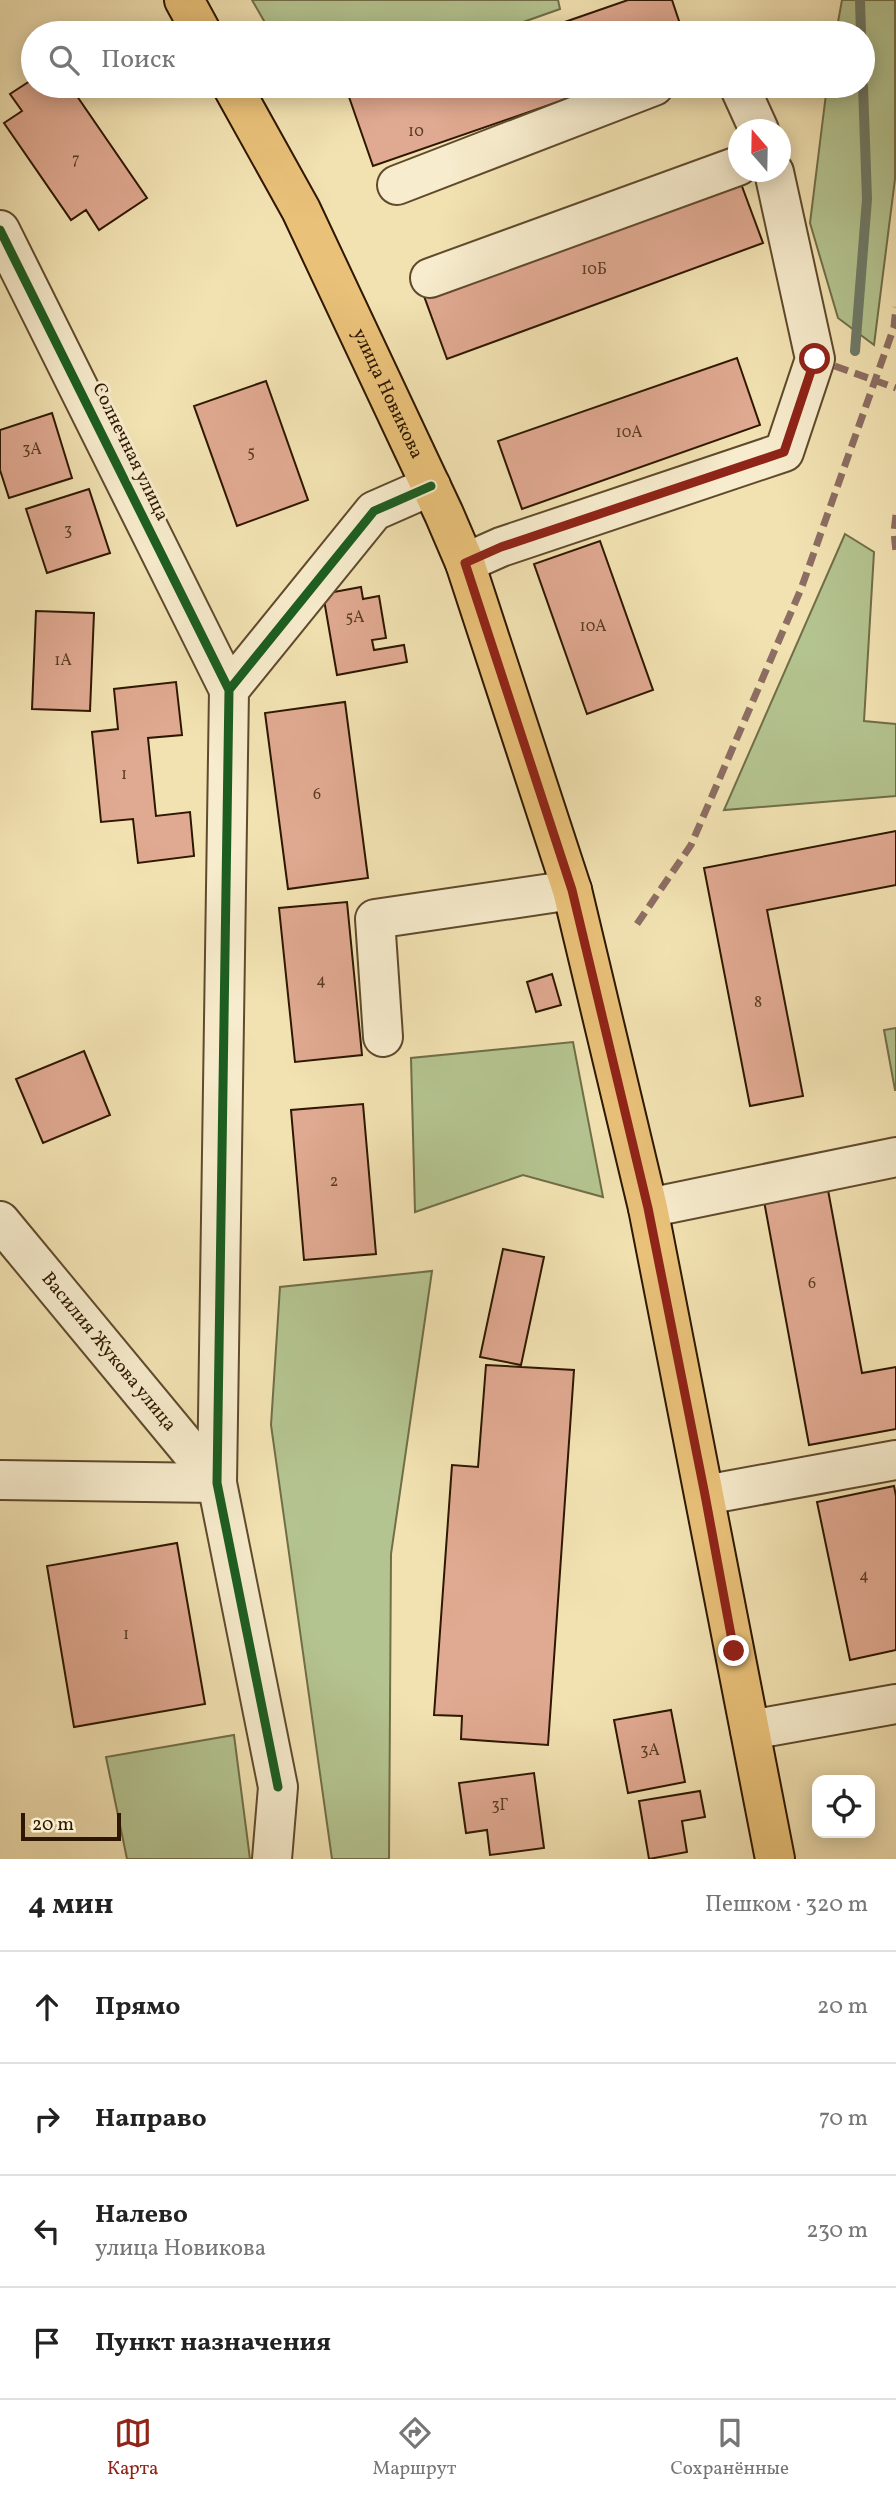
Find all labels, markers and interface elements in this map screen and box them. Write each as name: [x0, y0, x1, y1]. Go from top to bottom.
search box: [21, 21, 875, 98]
icon: search: [45, 41, 83, 79]
text: Поиск: [101, 42, 175, 78]
north arrow: [728, 119, 791, 182]
house number: 10: [408, 121, 424, 143]
house number: 7: [72, 149, 80, 171]
house number: 10Б: [581, 259, 607, 281]
street label: улица Новикова: [346, 324, 429, 463]
route start: [799, 343, 830, 374]
street label: Солнечная улица: [85, 379, 175, 525]
house number: 10А: [615, 422, 643, 444]
house number: 3А: [22, 439, 42, 461]
house number: 5: [247, 442, 255, 464]
house number: 3: [64, 520, 72, 542]
house number: 5А: [346, 607, 364, 629]
house number: 10А: [579, 616, 607, 638]
house number: 1А: [54, 650, 72, 672]
house number: 1: [121, 764, 127, 786]
house number: 6: [313, 784, 321, 806]
house number: 4: [316, 970, 326, 992]
house number: 8: [754, 992, 762, 1014]
house number: 2: [330, 1171, 338, 1193]
street label: Василия Жукова улица: [35, 1267, 182, 1437]
house number: 6: [808, 1273, 816, 1295]
house number: 4: [859, 1565, 869, 1587]
house number: 1: [123, 1624, 129, 1646]
route end: [718, 1635, 749, 1666]
house number: 3А: [640, 1740, 660, 1762]
map controls: [812, 1775, 875, 1838]
button: locate: [812, 1775, 875, 1838]
house number: 3Г: [491, 1795, 509, 1817]
scale bar: [21, 1810, 121, 1842]
text: 20 m: [32, 1812, 74, 1838]
text: 4 мин: [28, 1884, 113, 1926]
text: Пешком · 320 m: [705, 1889, 868, 1921]
icon: ahead: [28, 1988, 66, 2026]
text: Прямо: [95, 1989, 180, 2025]
text: 20 m: [817, 1991, 868, 2023]
icon: right: [28, 2100, 66, 2138]
text: Направо: [95, 2101, 207, 2137]
text: 70 m: [819, 2103, 868, 2135]
text: Налево: [95, 2197, 188, 2233]
icon: left: [28, 2212, 66, 2250]
text: 230 m: [806, 2215, 868, 2247]
text: улица Новикова: [95, 2233, 266, 2265]
icon: arrive: [28, 2324, 66, 2362]
text: Пункт назначения: [95, 2325, 331, 2361]
tab: Карта: [107, 2414, 159, 2482]
tab: Маршрут: [373, 2414, 456, 2482]
tab: Сохранённые: [670, 2414, 789, 2482]

